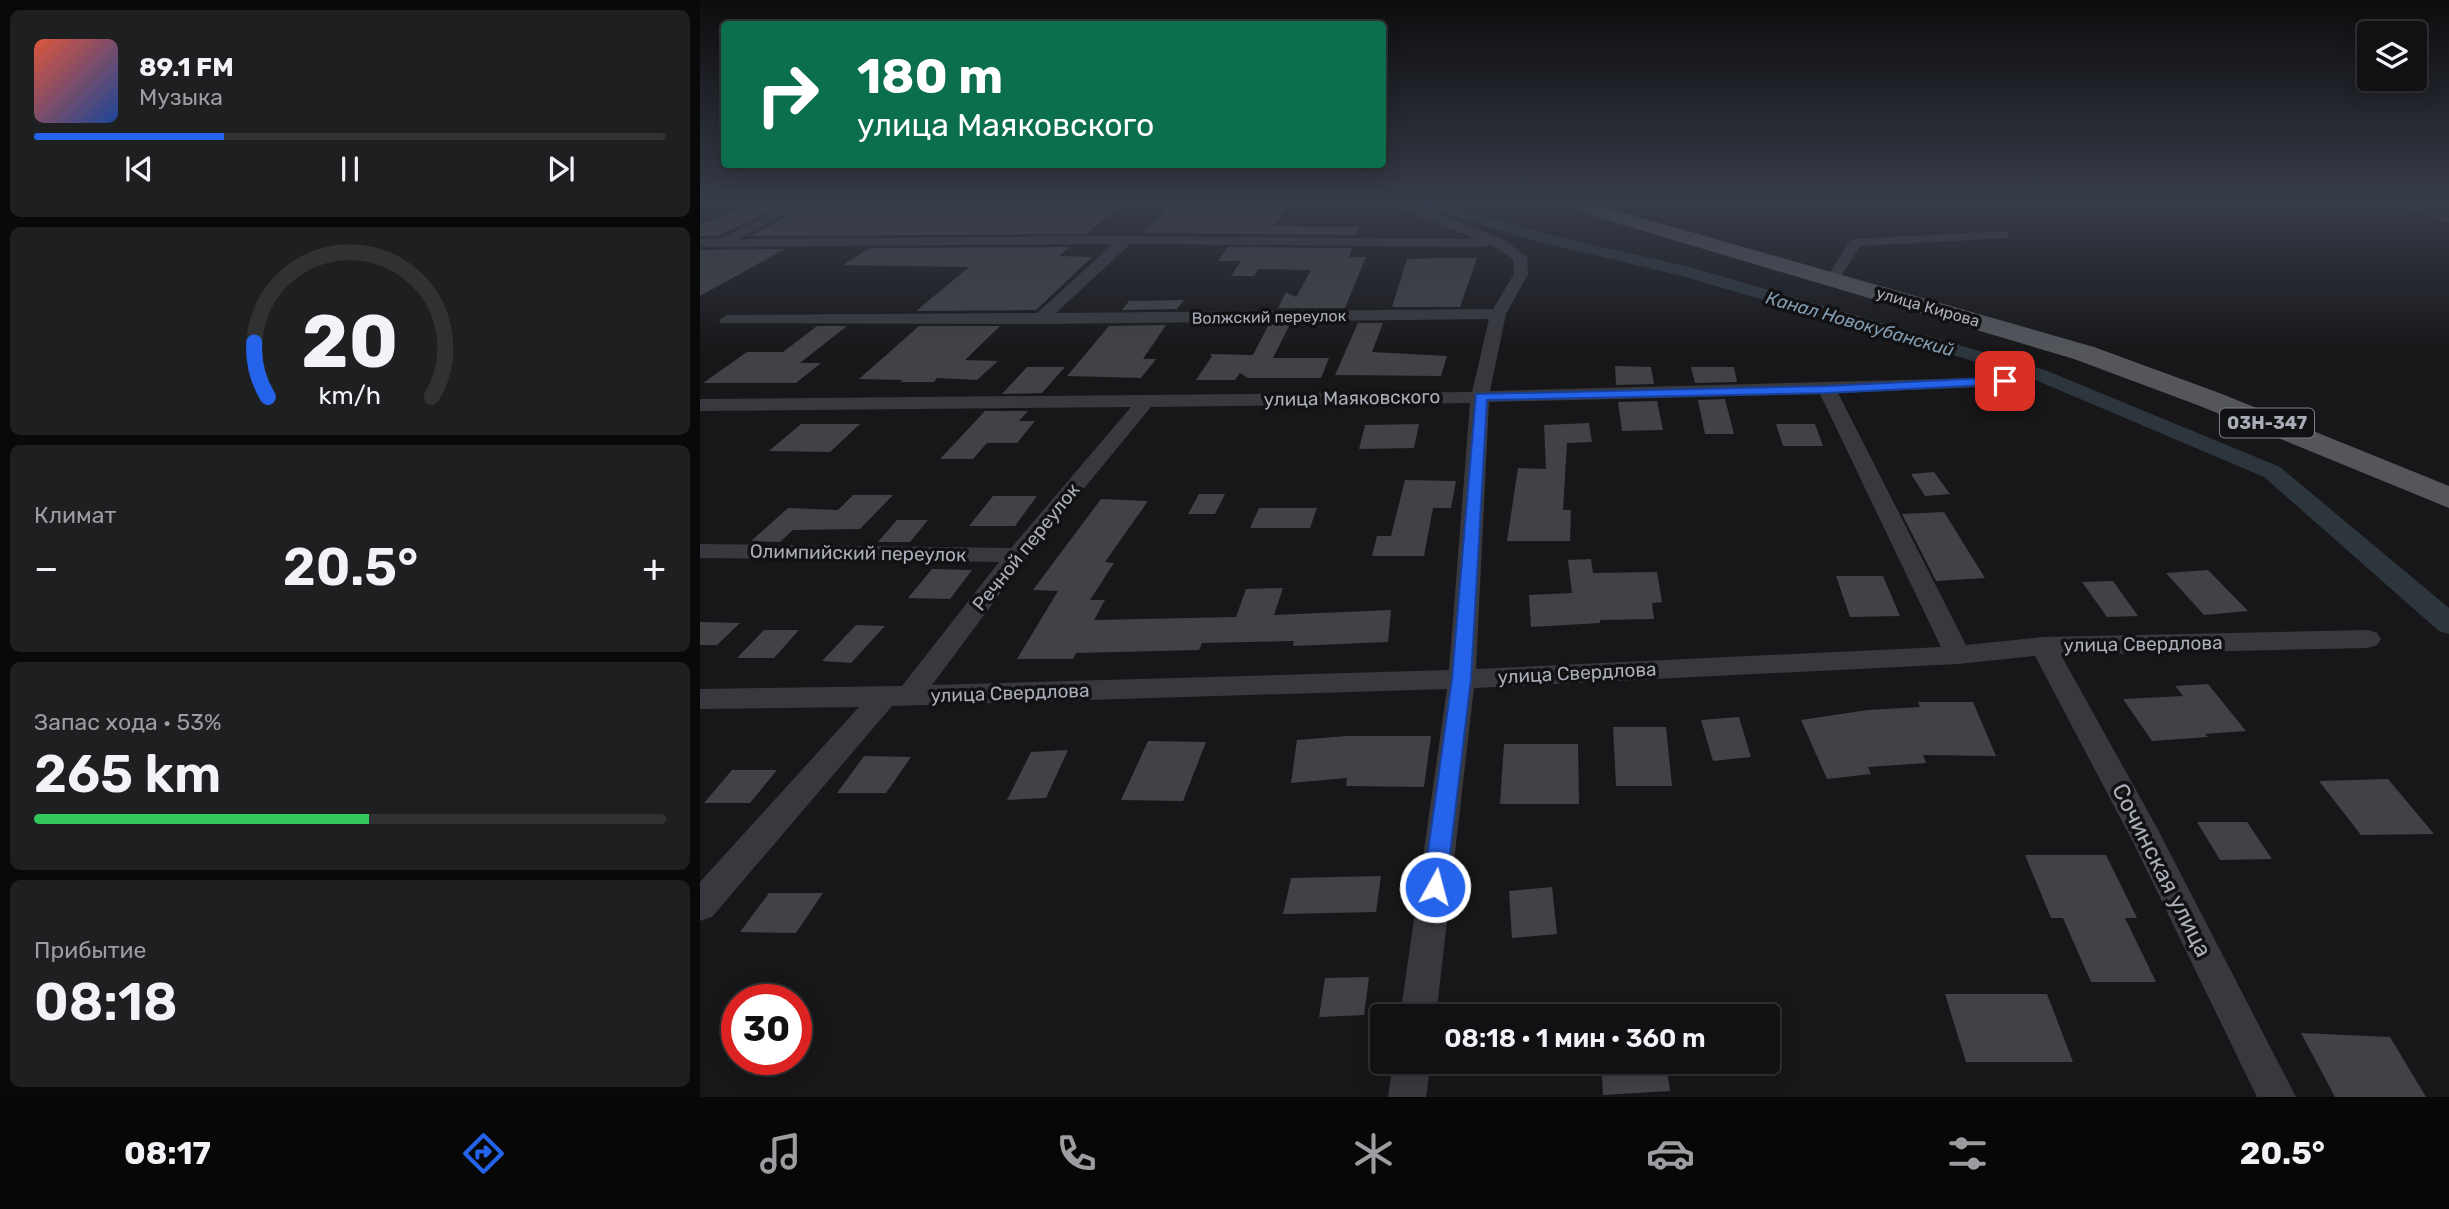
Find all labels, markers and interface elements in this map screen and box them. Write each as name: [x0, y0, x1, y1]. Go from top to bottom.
map controls: [2357, 21, 2427, 91]
button: layers: [2357, 21, 2427, 91]
text: 180 m: [857, 47, 1003, 105]
icon: right: [742, 49, 833, 140]
text: 89.1 FM: [139, 52, 234, 83]
text: Музыка: [139, 83, 223, 111]
text: улица Маяковского: [857, 106, 1154, 144]
icon: previous: [120, 150, 158, 188]
icon: pause: [331, 150, 369, 188]
icon: next: [542, 150, 580, 188]
street label: улица Кирова: [1874, 283, 1982, 331]
water label: Канал Новокубанский: [1763, 287, 1957, 361]
text: 20: [302, 300, 398, 386]
street label: Волжский переулок: [1192, 306, 1347, 328]
pin: [1975, 351, 2035, 411]
icon: arrive: [1986, 362, 2024, 400]
text: km/h: [319, 381, 381, 410]
street label: улица Маяковского: [1264, 385, 1440, 411]
road number: 03Н-347: [2220, 408, 2314, 438]
street label: Речной переулок: [968, 479, 1084, 615]
text: Климат: [34, 501, 116, 529]
text: 20.5°: [283, 536, 418, 598]
street label: Олимпийский переулок: [750, 540, 966, 566]
text: −: [34, 545, 59, 591]
text: +: [642, 545, 666, 591]
street label: улица Свердлова: [2063, 631, 2223, 657]
street label: улица Свердлова: [1497, 657, 1657, 689]
street label: улица Свердлова: [930, 679, 1090, 707]
text: Запас хода · 53%: [34, 708, 222, 736]
text: 265 km: [34, 743, 221, 805]
street label: Сочинская улица: [2106, 778, 2218, 962]
position arrow: [1398, 850, 1472, 924]
text: Прибытие: [34, 936, 146, 964]
text: 08:18: [34, 971, 178, 1033]
speed limit sign: 30: [721, 984, 812, 1075]
text: 08:18 · 1 мин · 360 m: [1444, 1023, 1706, 1054]
icon: directions: [459, 1129, 508, 1178]
icon: music: [756, 1129, 805, 1178]
icon: phone: [1052, 1129, 1101, 1178]
icon: climate: [1349, 1129, 1398, 1178]
icon: car: [1646, 1129, 1695, 1178]
icon: filters: [1943, 1129, 1992, 1178]
text: 08:17: [124, 1134, 211, 1172]
text: 20.5°: [2240, 1134, 2325, 1172]

